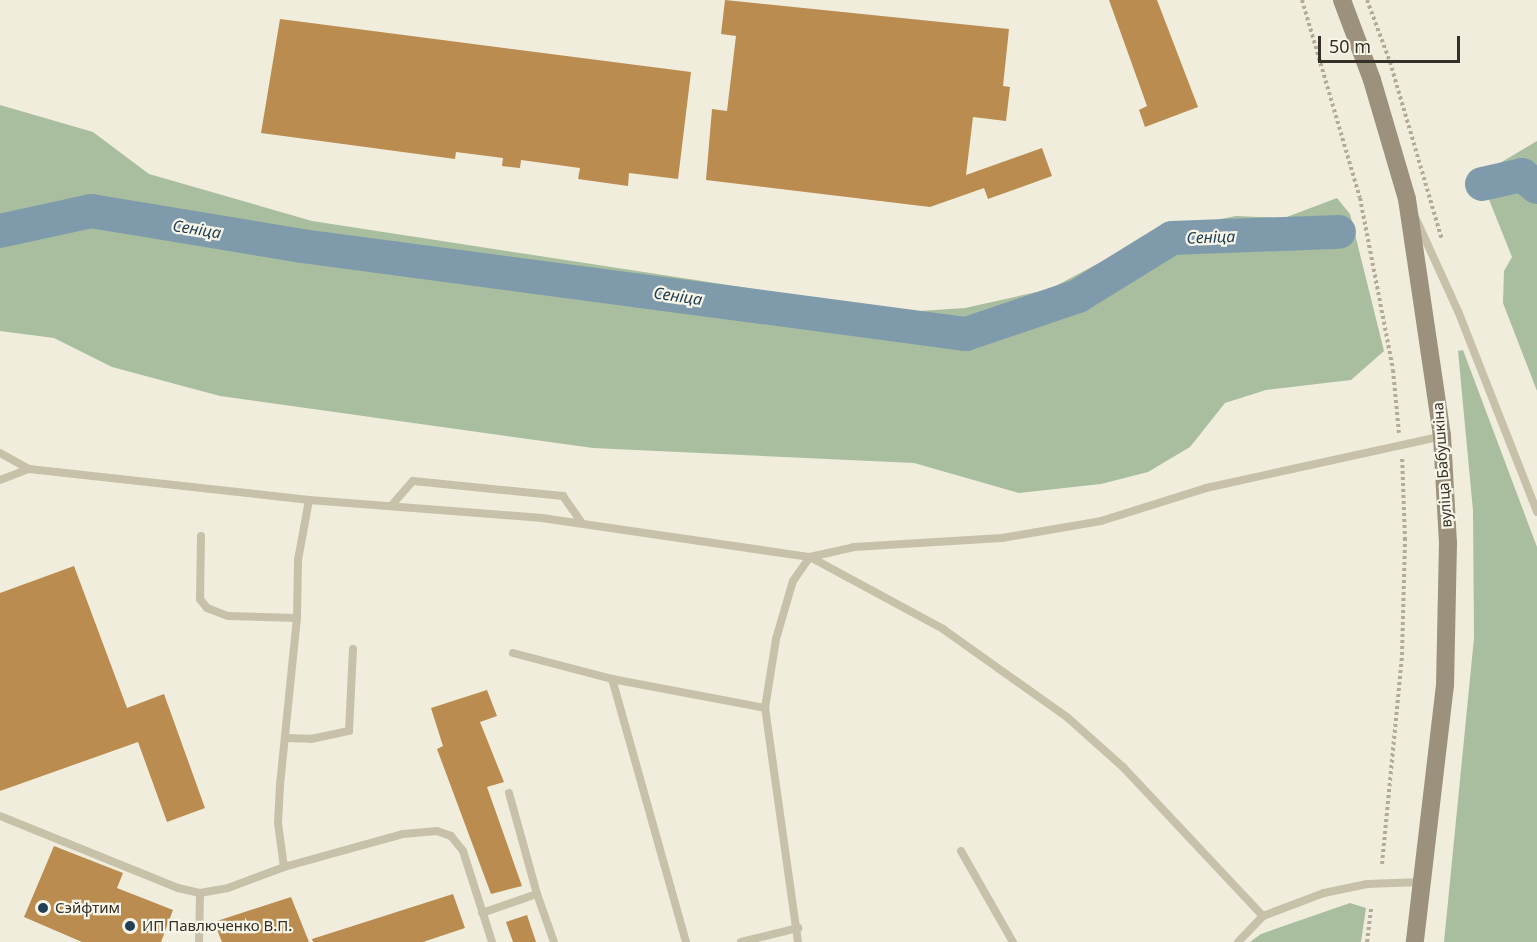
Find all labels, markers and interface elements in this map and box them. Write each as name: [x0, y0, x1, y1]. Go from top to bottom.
scale bar: [1321, 24, 1464, 62]
text: 50 m: [1329, 34, 1371, 58]
water label: Сеніца: [171, 216, 223, 242]
water label: Сеніца: [1186, 227, 1236, 247]
water label: Сеніца: [652, 283, 704, 309]
street label: вуліца Бабушкіна: [1429, 402, 1455, 528]
place label: Сэйфтим: [55, 899, 120, 917]
marker: Сэйфтим: [36, 901, 50, 915]
place label: ИП Павлюченко В.П.: [142, 917, 292, 935]
marker: ИП Павлюченко В.П.: [123, 919, 137, 933]

